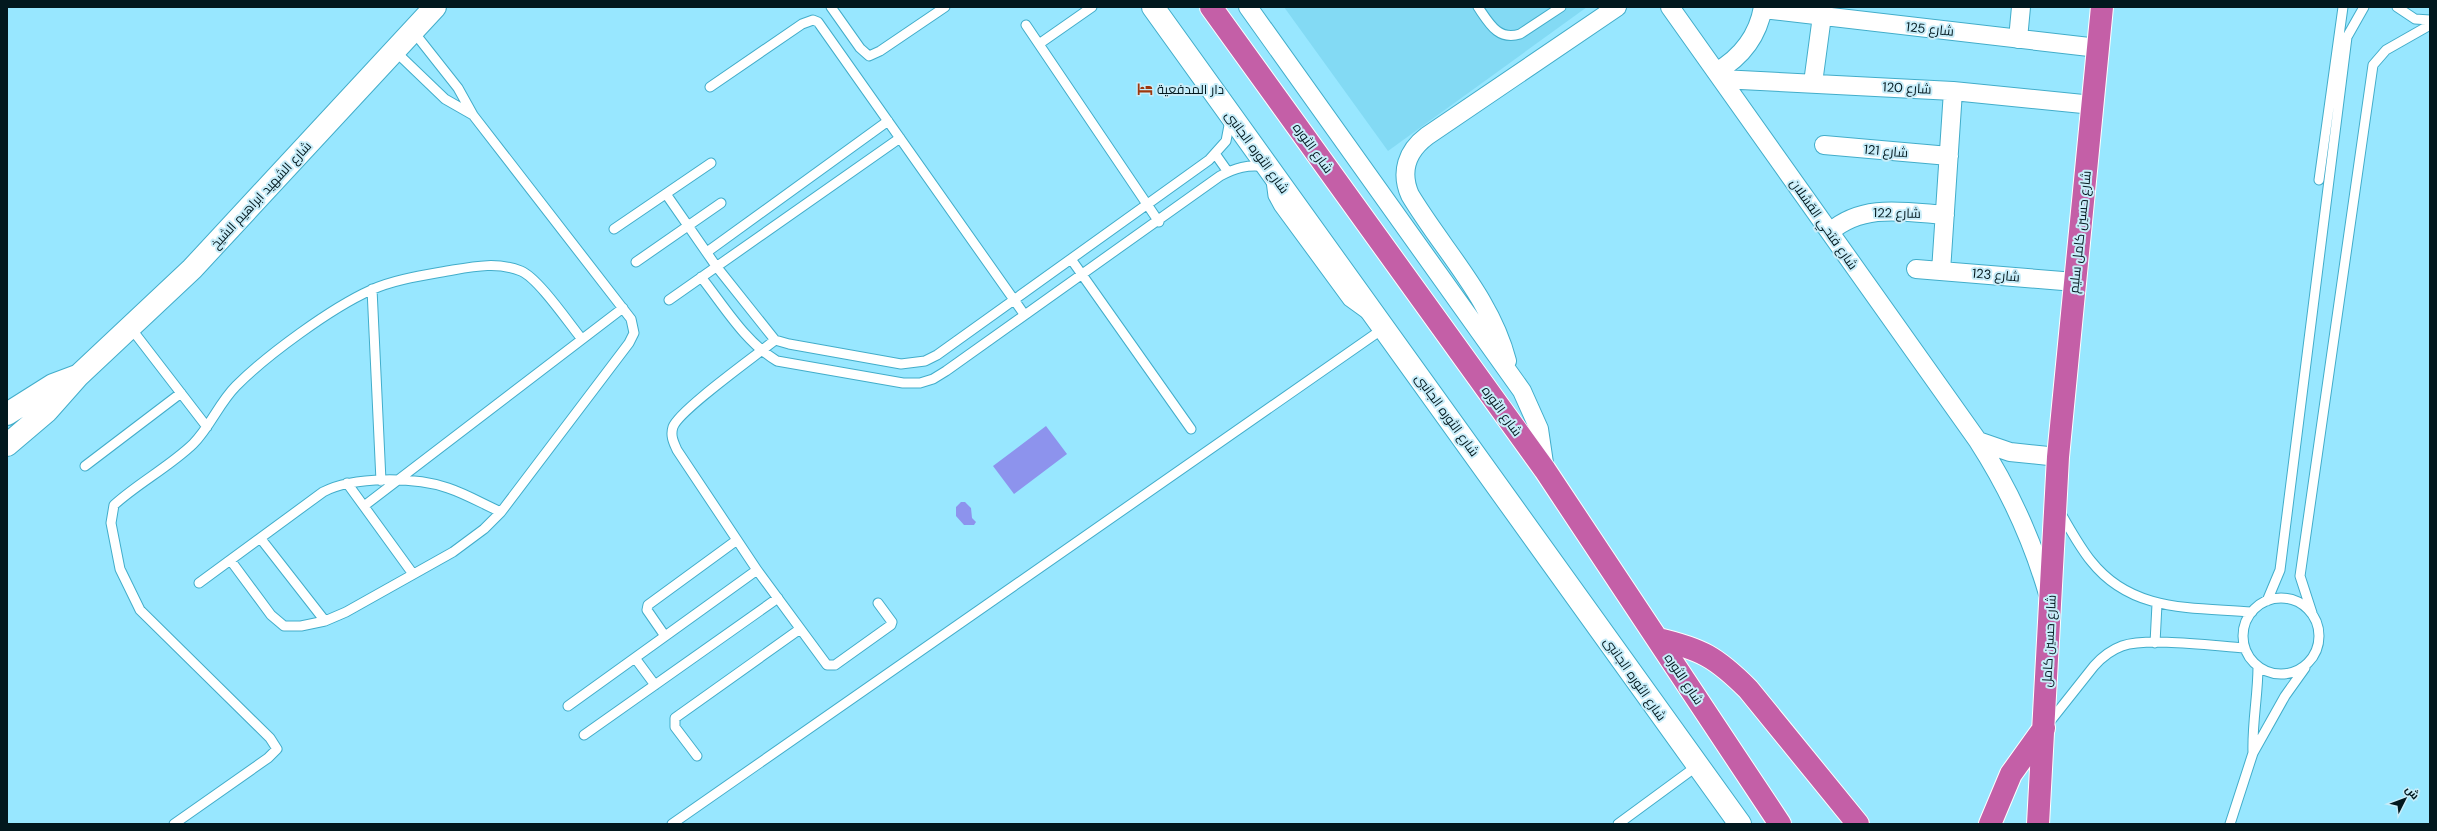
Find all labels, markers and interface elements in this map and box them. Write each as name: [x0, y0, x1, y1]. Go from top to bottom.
street label: شارع 125: [1905, 18, 1955, 40]
street label: شارع 120: [1882, 78, 1932, 98]
hotel icon: دار المدفعية: [1136, 80, 1154, 98]
place label: دار المدفعية: [1157, 81, 1224, 98]
street label: شارع الثوره الجانبى: [1221, 107, 1293, 197]
street label: شارع الثوره: [1289, 120, 1337, 176]
street label: شارع الشهيد ابراهيم الشيخ: [207, 138, 316, 253]
street label: شارع 121: [1863, 141, 1909, 161]
street label: شارع حسين كامل سليم: [2065, 170, 2096, 294]
street label: شارع فتحي القشلان: [1785, 175, 1862, 274]
street label: شارع 122: [1873, 204, 1921, 222]
street label: شارع 123: [1971, 264, 2021, 286]
street label: شارع الثوره الجانبى: [1411, 370, 1483, 460]
street label: شارع الثوره: [1478, 383, 1526, 439]
street label: شارع حسين كامل: [2038, 594, 2060, 688]
street label: شارع الثوره الجانبى: [1600, 634, 1670, 724]
street label: شارع الثوره: [1661, 650, 1707, 708]
north arrow: [2385, 779, 2425, 819]
text: ش: [2403, 782, 2422, 802]

